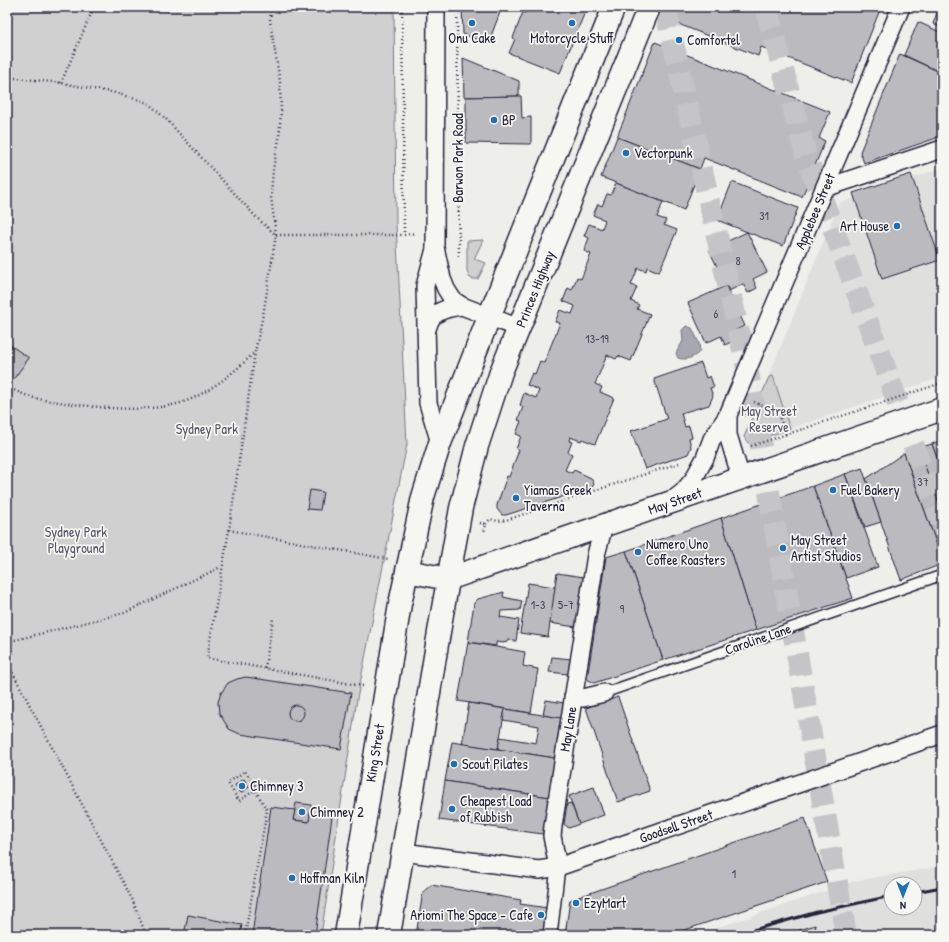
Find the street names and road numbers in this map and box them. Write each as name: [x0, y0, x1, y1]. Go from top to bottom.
street label: Barwon Park Road: [448, 113, 467, 203]
street label: Applebee Street: [790, 170, 840, 252]
street label: Princes Highway: [511, 248, 559, 330]
street label: May Street: [645, 482, 705, 519]
street label: Caroline Lane: [722, 618, 794, 659]
street label: May Lane: [555, 705, 582, 753]
street label: King Street: [361, 722, 390, 784]
street label: Goodsell Street: [637, 804, 715, 847]

